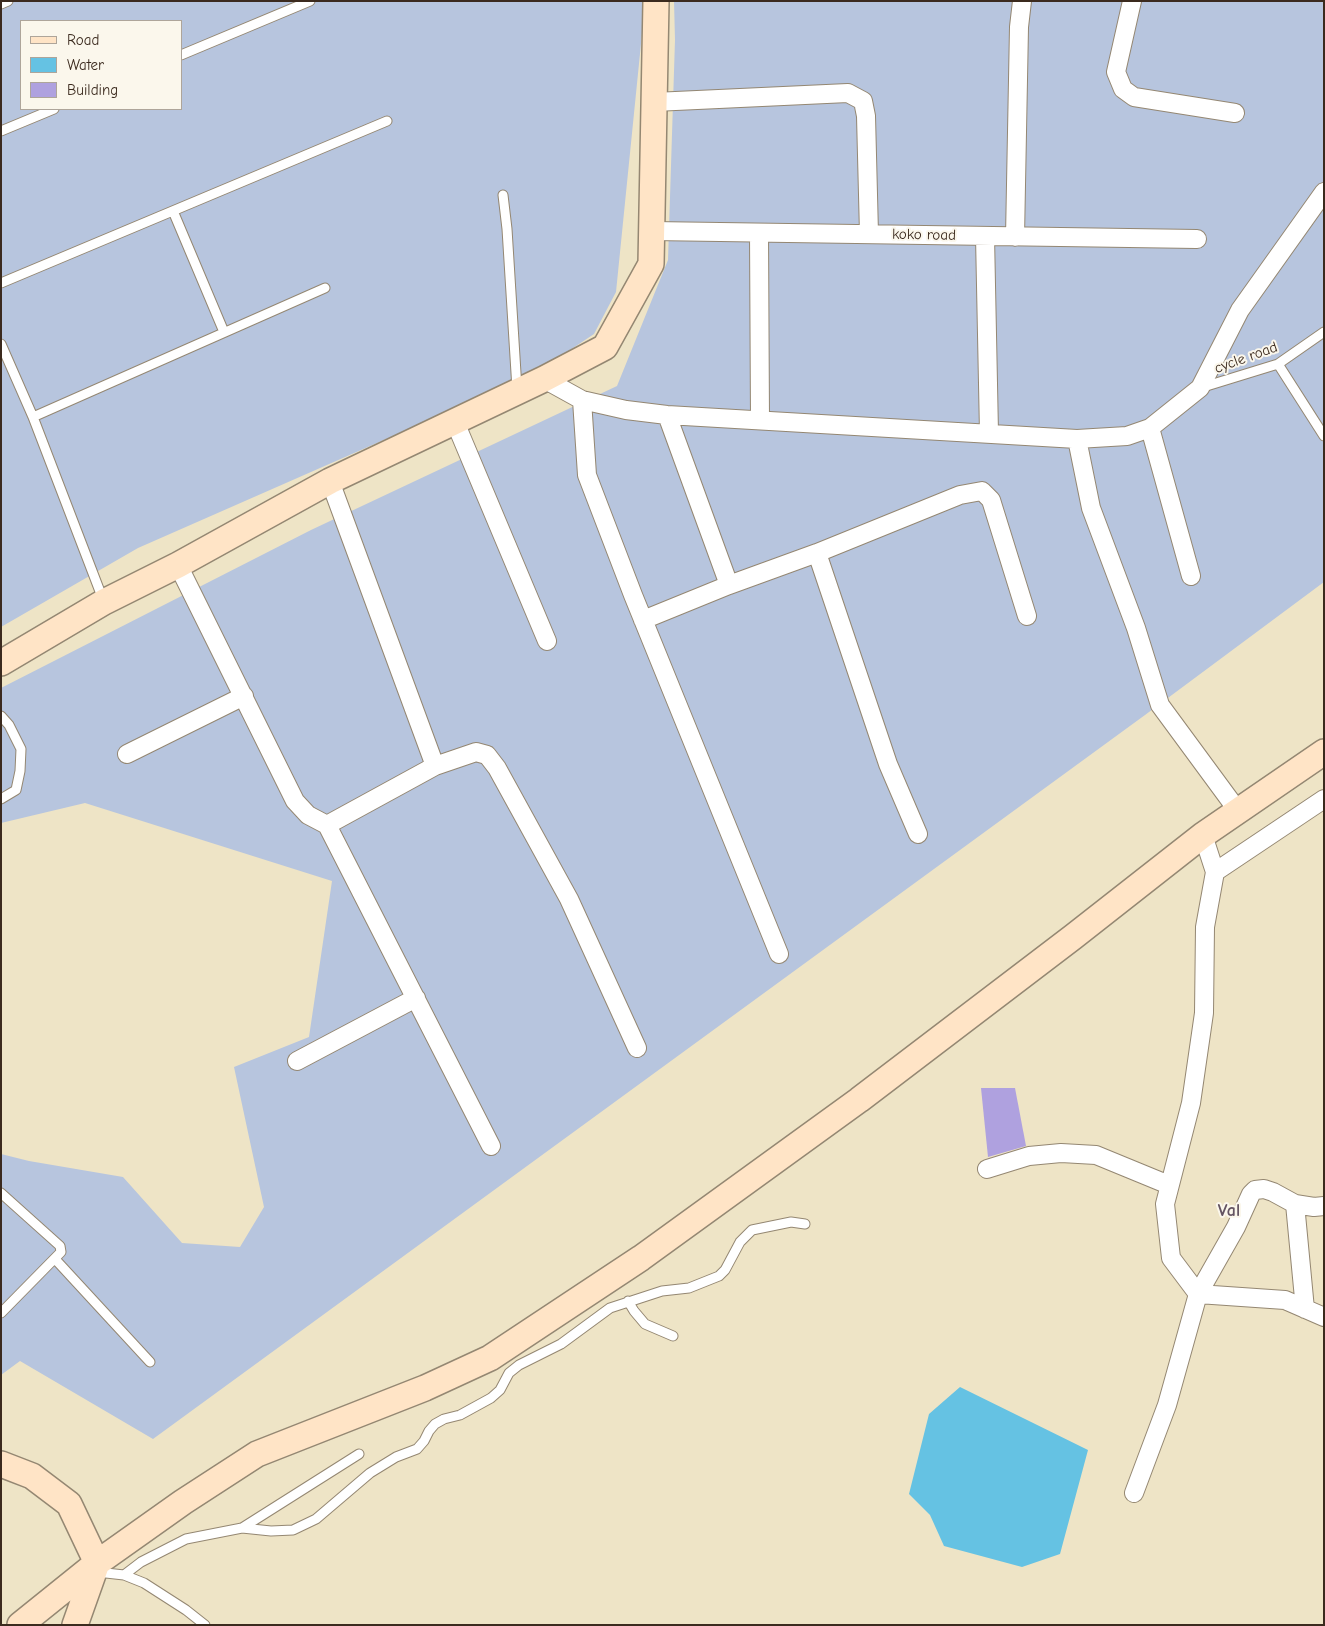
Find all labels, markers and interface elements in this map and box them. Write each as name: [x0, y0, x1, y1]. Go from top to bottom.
legend: [20, 20, 182, 110]
text: Road: [67, 31, 99, 49]
text: Water: [67, 56, 104, 74]
text: Building: [67, 81, 118, 99]
street label: koko road: [892, 225, 956, 245]
street label: cycle road: [1212, 338, 1280, 378]
district label: Val: [1218, 1200, 1240, 1222]

